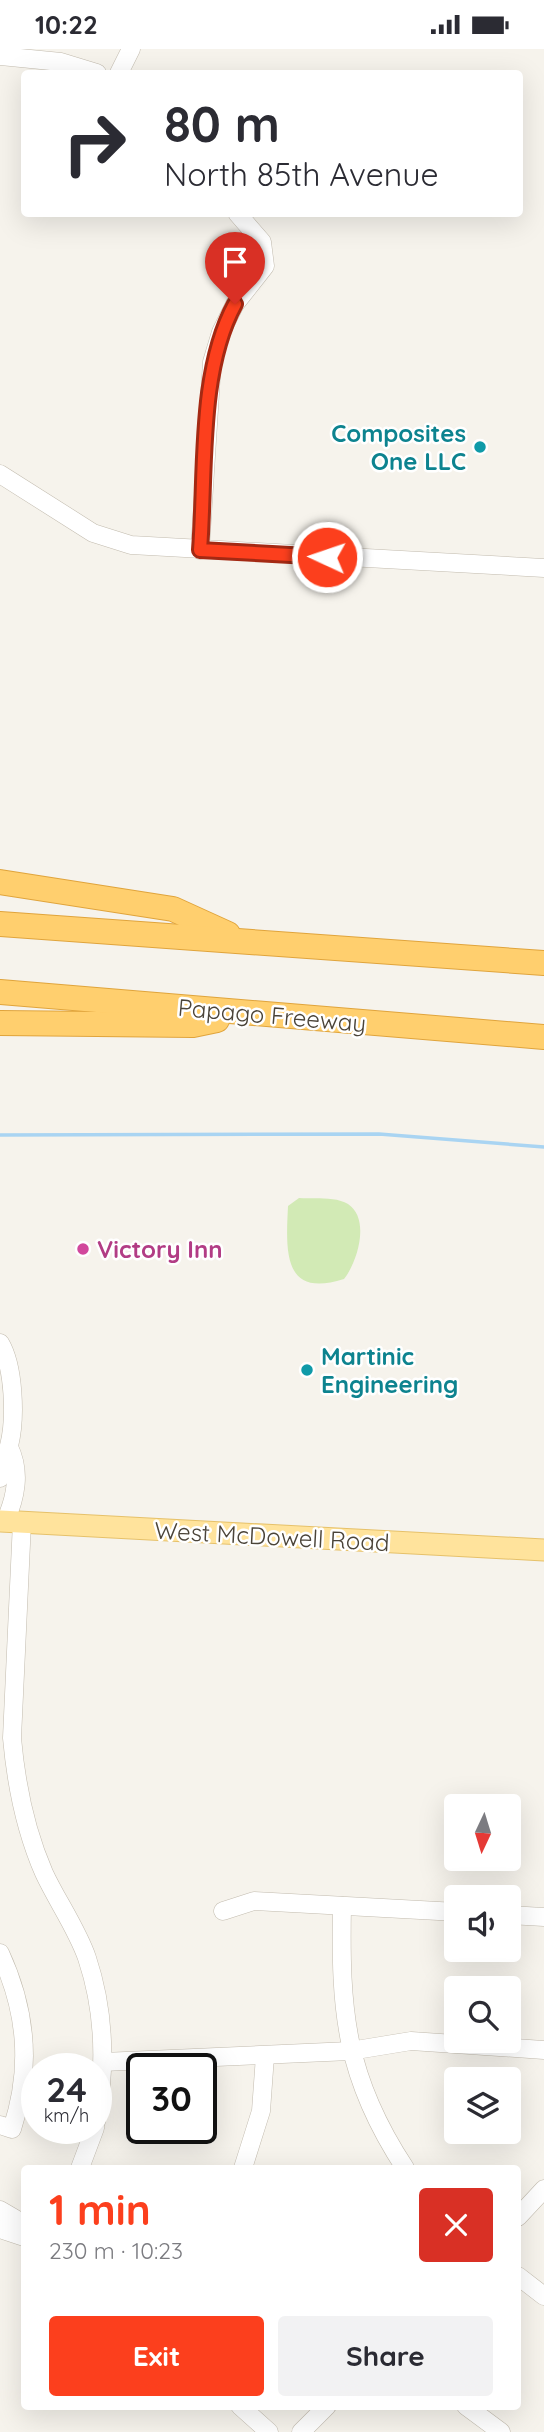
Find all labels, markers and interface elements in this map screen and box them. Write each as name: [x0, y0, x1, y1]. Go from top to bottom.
text: 10:22: [35, 8, 98, 41]
text: 80 m: [164, 93, 280, 154]
icon: right: [49, 98, 140, 189]
text: North 85th Avenue: [164, 154, 439, 194]
pin: [205, 232, 265, 304]
icon: arrive: [216, 243, 254, 281]
place label: Composites One LLC: [331, 418, 466, 476]
marker: Composites One LLC: [472, 439, 488, 455]
position arrow: [290, 520, 364, 594]
street label: Papago Freeway: [177, 992, 367, 1038]
place label: Victory Inn: [97, 1234, 223, 1264]
marker: Victory Inn: [75, 1241, 91, 1257]
place label: Martinic Engineering: [321, 1341, 458, 1399]
marker: Martinic Engineering: [299, 1362, 315, 1378]
street label: West McDowell Road: [154, 1515, 390, 1557]
north arrow: [444, 1794, 522, 1871]
map controls: [444, 1794, 521, 2144]
button: sound: [444, 1885, 521, 1962]
button: search: [444, 1976, 521, 2053]
speed limit sign: 30: [126, 2053, 217, 2144]
text: 24: [46, 2067, 87, 2111]
button: layers: [444, 2067, 521, 2144]
text: km/h: [44, 2104, 89, 2127]
text: 1 min: [49, 2183, 151, 2236]
button: close: [419, 2188, 493, 2262]
text: 230 m · 10:23: [49, 2236, 183, 2265]
button: Exit: [49, 2316, 264, 2396]
button: Share: [278, 2316, 493, 2396]

